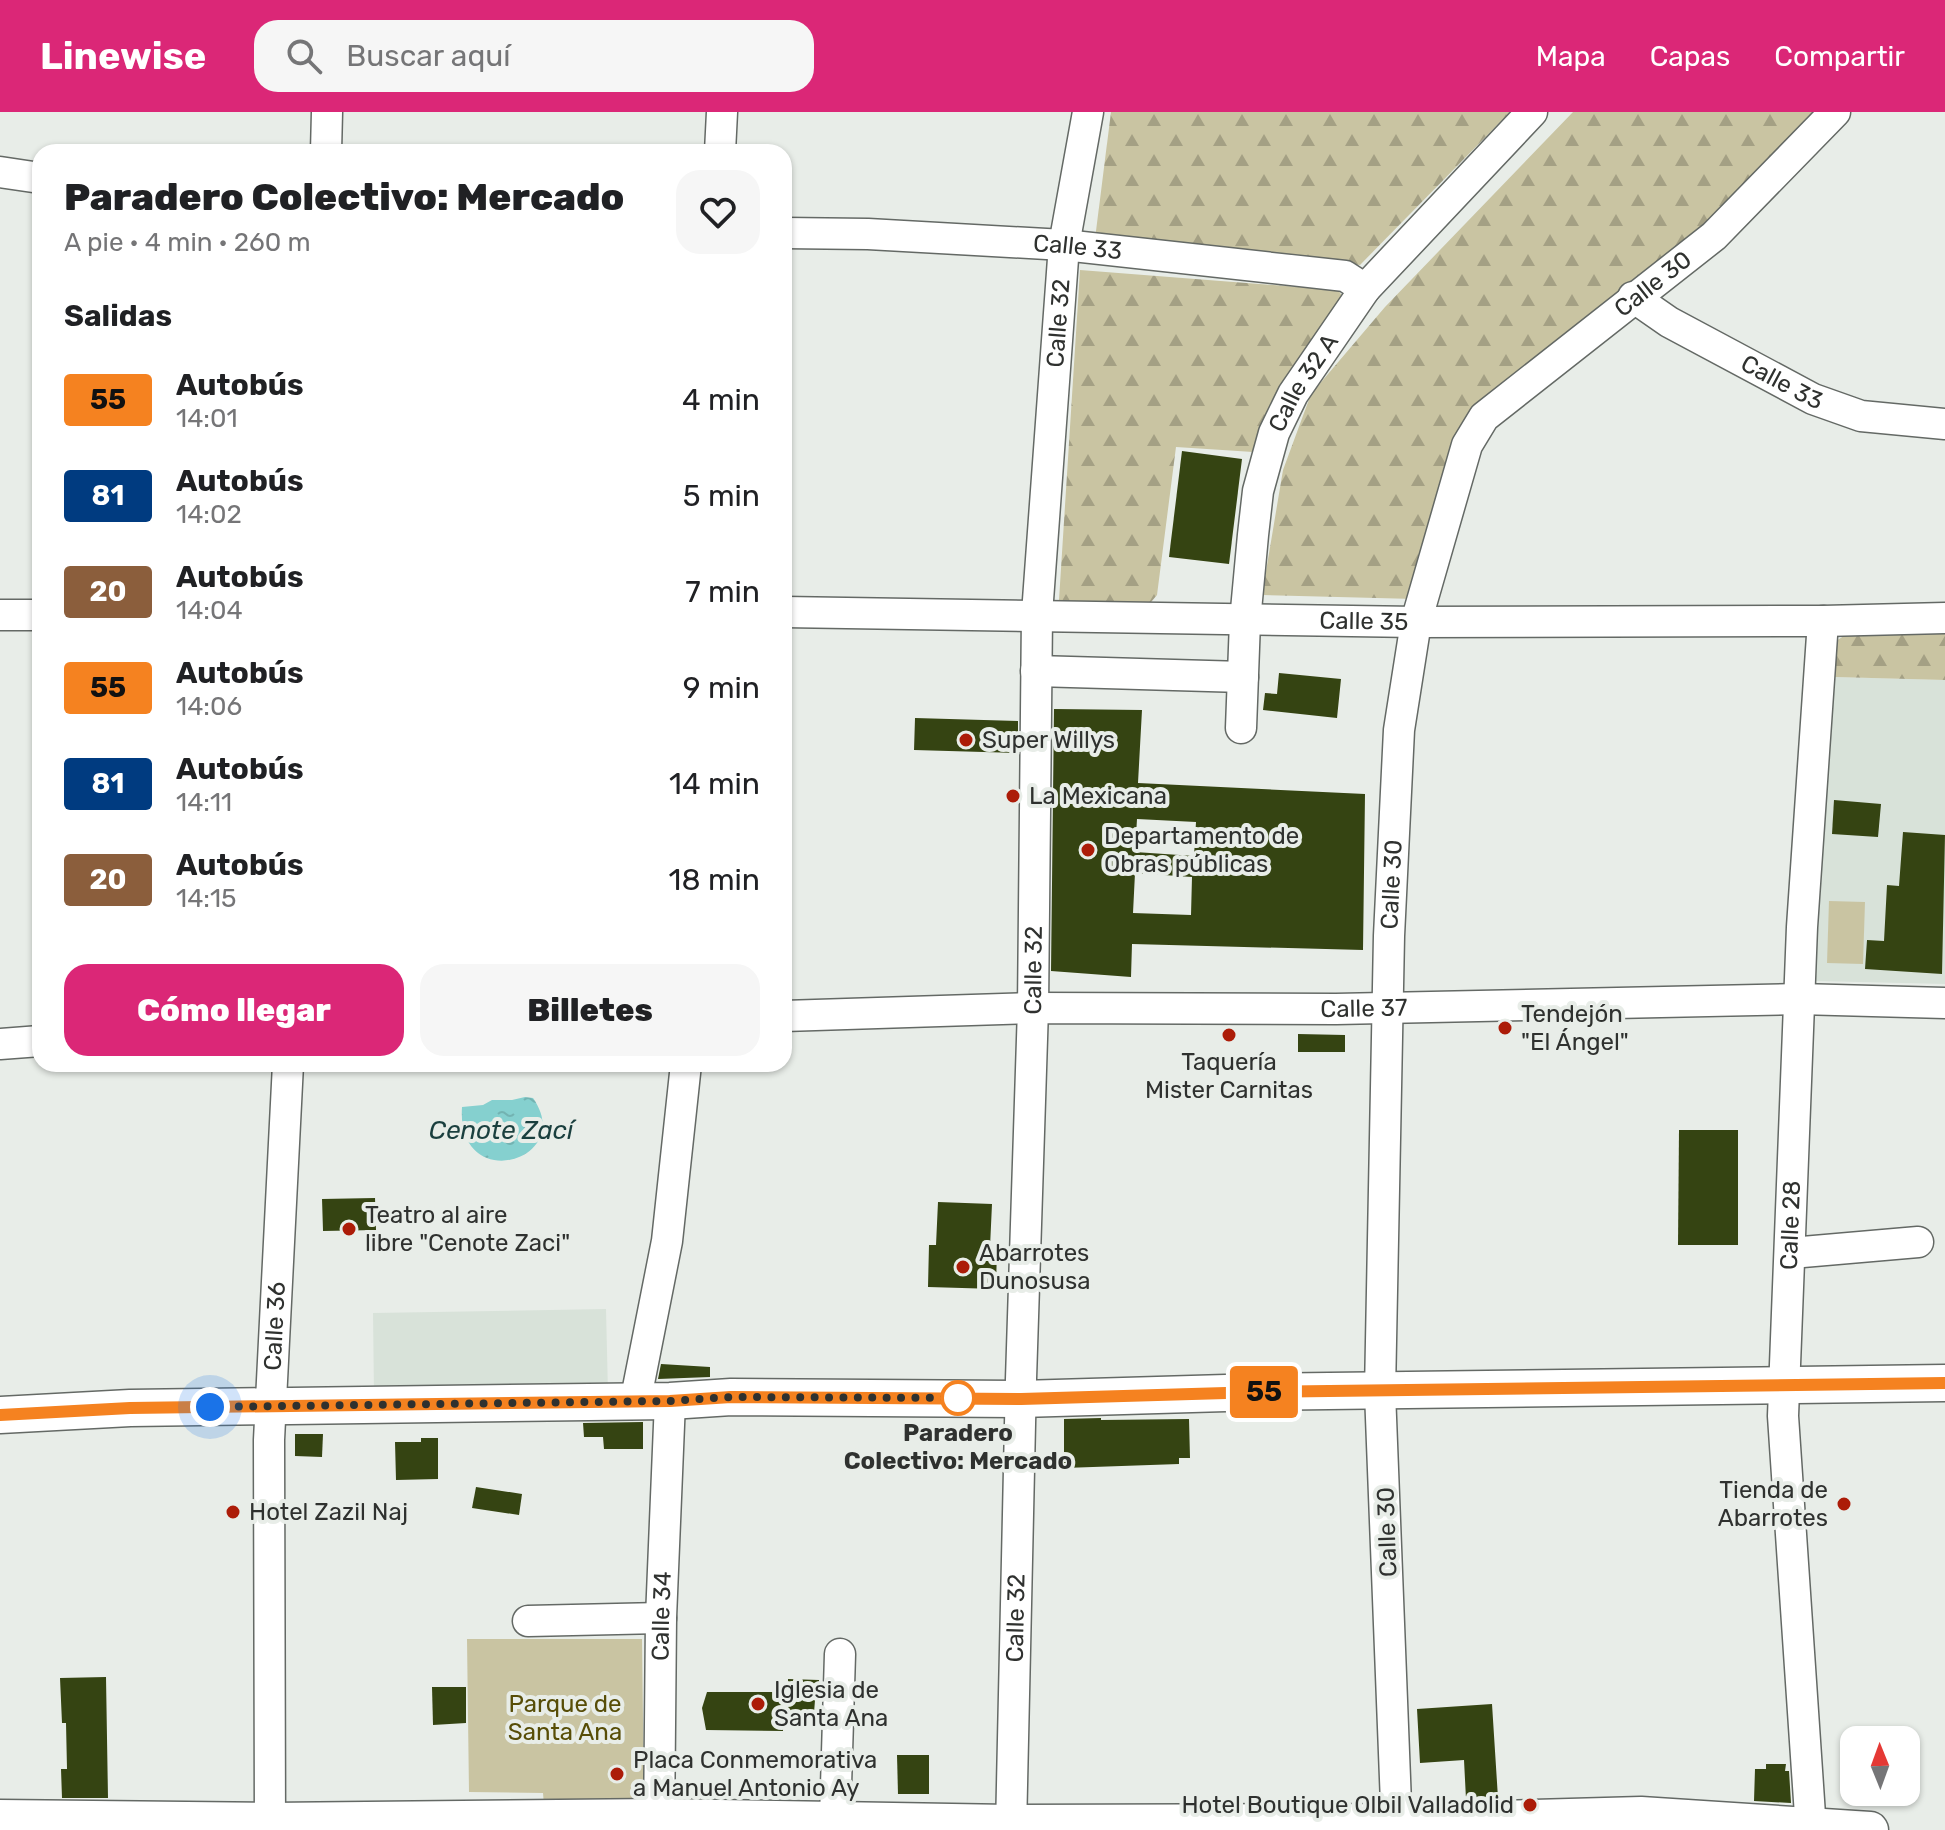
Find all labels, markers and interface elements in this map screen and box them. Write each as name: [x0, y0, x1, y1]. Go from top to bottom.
search box: [254, 20, 814, 92]
text: Linewise: [40, 33, 206, 79]
icon: search: [282, 34, 326, 78]
text: Buscar aquí: [346, 38, 511, 74]
text: Mapa: [1536, 40, 1606, 73]
text: Capas: [1650, 40, 1730, 73]
text: Compartir: [1774, 40, 1905, 73]
button: heart: [676, 170, 760, 254]
text: Paradero Colectivo: Mercado: [64, 174, 624, 220]
text: A pie · 4 min · 260 m: [64, 227, 311, 258]
street label: Calle 33: [1032, 229, 1123, 265]
street label: Calle 30: [1609, 245, 1697, 323]
street label: Calle 32: [1041, 278, 1075, 368]
text: Salidas: [64, 298, 172, 334]
street label: Calle 32 A: [1263, 329, 1344, 436]
street label: Calle 33: [1736, 349, 1827, 415]
text: Autobús: [176, 367, 304, 403]
text: 4 min: [682, 382, 760, 418]
text: 55: [90, 383, 126, 416]
text: 14:01: [176, 403, 238, 434]
text: Autobús: [176, 463, 304, 499]
text: 5 min: [683, 478, 760, 514]
text: 81: [92, 479, 124, 512]
text: 14:02: [176, 499, 242, 530]
text: Autobús: [176, 559, 304, 595]
text: 7 min: [685, 574, 760, 610]
text: 20: [89, 575, 127, 608]
text: 14:04: [176, 595, 243, 626]
street label: Calle 35: [1319, 606, 1409, 636]
text: Autobús: [176, 655, 304, 691]
text: 9 min: [683, 670, 760, 706]
text: 55: [90, 671, 126, 704]
text: 14:06: [176, 691, 242, 722]
place label: Super Willys: [982, 726, 1115, 754]
marker: Super Willys: [957, 731, 975, 749]
text: Autobús: [176, 751, 304, 787]
text: 14 min: [669, 766, 760, 802]
text: 81: [92, 767, 124, 800]
place label: La Mexicana: [1029, 782, 1167, 810]
text: 14:11: [176, 787, 232, 818]
marker: La Mexicana: [1004, 787, 1022, 805]
place label: Departamento de Obras públicas: [1104, 822, 1299, 878]
street label: Calle 30: [1375, 839, 1408, 930]
marker: Departamento de Obras públicas: [1079, 841, 1097, 859]
text: Autobús: [176, 847, 304, 883]
text: 18 min: [669, 862, 760, 898]
text: 20: [89, 863, 127, 896]
text: 14:15: [176, 883, 237, 914]
street label: Calle 32: [1019, 926, 1048, 1015]
button: Cómo llegar: [64, 964, 404, 1056]
button: Billetes: [420, 964, 760, 1056]
street label: Calle 37: [1320, 993, 1408, 1023]
place label: Tendejón "El Ángel": [1521, 1000, 1629, 1056]
marker: Tendejón "El Ángel": [1496, 1019, 1514, 1037]
marker: Taquería Mister Carnitas: [1220, 1026, 1238, 1044]
place label: Taquería Mister Carnitas: [1145, 1048, 1313, 1104]
water label: Cenote Zací: [429, 1115, 577, 1146]
street label: Calle 28: [1775, 1180, 1806, 1270]
place label: Teatro al aire libre "Cenote Zaci": [365, 1201, 570, 1257]
marker: Teatro al aire libre "Cenote Zaci": [340, 1220, 358, 1238]
place label: Abarrotes Dunosusa: [979, 1239, 1090, 1295]
marker: Abarrotes Dunosusa: [954, 1258, 972, 1276]
street label: Calle 36: [259, 1281, 291, 1371]
line badge: 55: [1228, 1366, 1300, 1418]
text: 55: [1246, 1375, 1282, 1408]
marker: Paradero Colectivo: Mercado: [941, 1381, 975, 1415]
your location: [190, 1387, 230, 1427]
place label: Paradero Colectivo: Mercado: [844, 1419, 1072, 1475]
place label: Tienda de Abarrotes: [1718, 1476, 1828, 1532]
street label: Calle 30: [1371, 1487, 1403, 1577]
marker: Tienda de Abarrotes: [1835, 1495, 1853, 1513]
place label: Hotel Zazil Naj: [249, 1498, 408, 1526]
marker: Hotel Zazil Naj: [224, 1503, 242, 1521]
street label: Calle 34: [647, 1571, 677, 1661]
street label: Calle 32: [1001, 1573, 1031, 1663]
place label: Iglesia de Santa Ana: [774, 1676, 888, 1732]
park label: Parque de Santa Ana: [508, 1690, 622, 1746]
marker: Iglesia de Santa Ana: [749, 1695, 767, 1713]
north arrow: [1840, 1726, 1920, 1806]
map controls: [1840, 1726, 1920, 1806]
place label: Placa Conmemorativa a Manuel Antonio Ay: [633, 1746, 877, 1802]
marker: Placa Conmemorativa a Manuel Antonio Ay: [608, 1765, 626, 1783]
place label: Hotel Boutique Olbil Valladolid: [1181, 1791, 1514, 1819]
marker: Hotel Boutique Olbil Valladolid: [1521, 1796, 1539, 1814]

